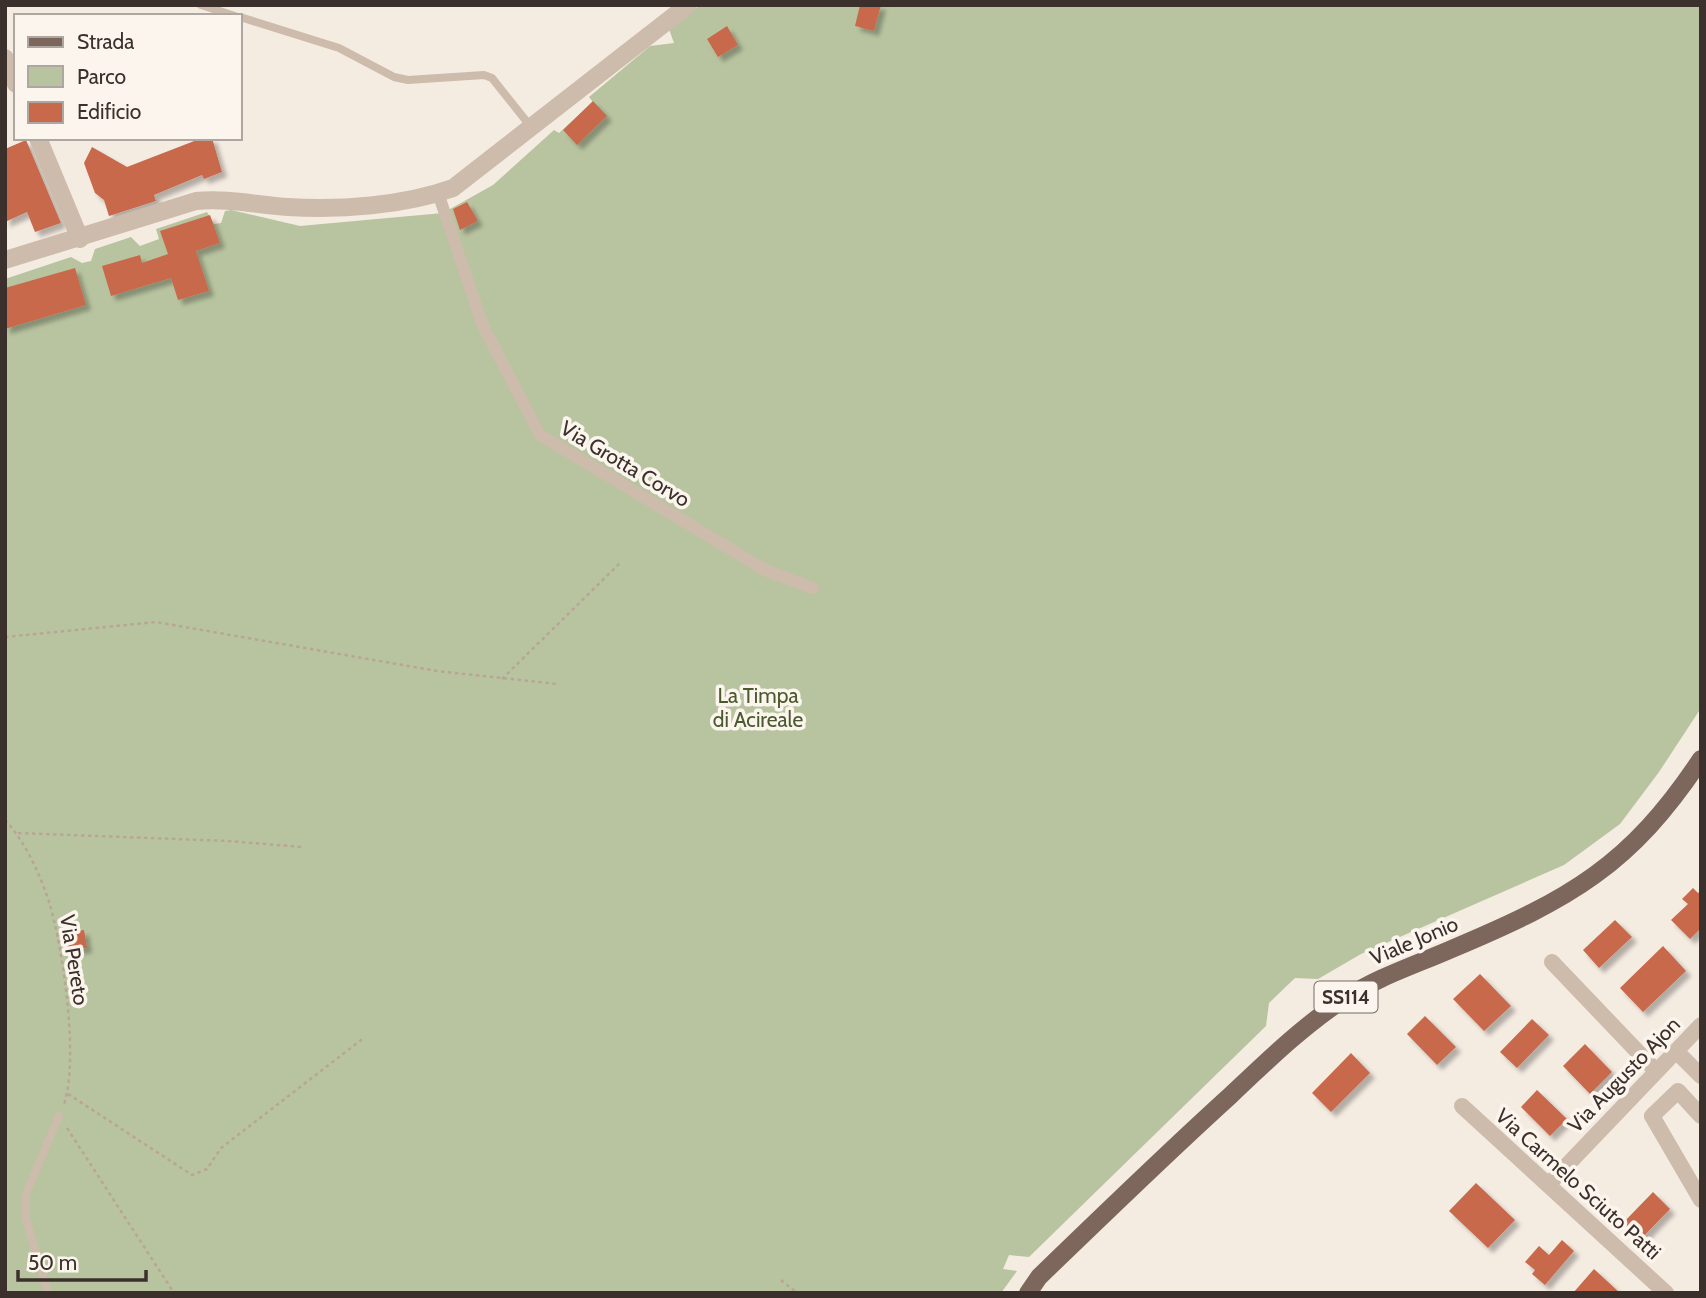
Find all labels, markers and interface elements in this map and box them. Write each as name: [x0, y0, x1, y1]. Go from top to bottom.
legend: [14, 14, 242, 140]
text: Strada: [77, 29, 134, 54]
text: Parco: [77, 64, 126, 89]
text: Edificio: [77, 99, 141, 124]
street label: Via Grotta Corvo: [556, 415, 694, 512]
park label: La Timpa di Acireale: [713, 683, 803, 732]
street label: Viale Jonio: [1366, 911, 1461, 970]
street label: Via Pereto: [55, 913, 94, 1007]
road number: SS114: [1314, 981, 1378, 1012]
street label: Via Augusto Ajon: [1562, 1012, 1686, 1138]
street label: Via Carmelo Sciuto Patti: [1491, 1103, 1666, 1264]
scale bar: [18, 1238, 145, 1282]
text: 50 m: [28, 1250, 77, 1275]

